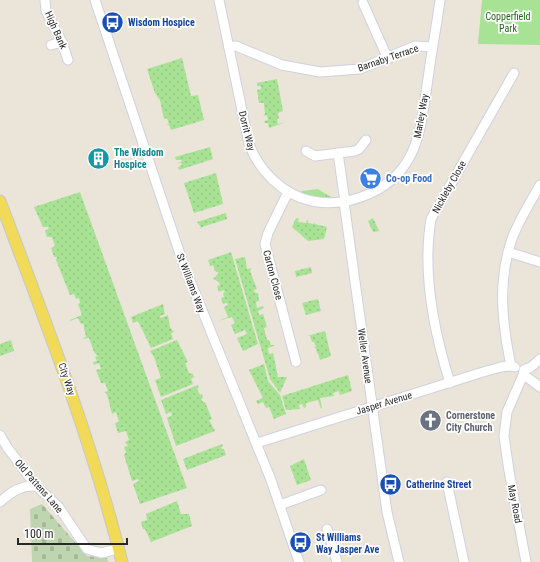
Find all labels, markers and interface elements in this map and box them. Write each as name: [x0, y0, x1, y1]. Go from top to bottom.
street label: High Bank: [43, 9, 69, 51]
bus stop icon: Wisdom Hospice: [100, 9, 126, 35]
park label: Copperfield Park: [485, 11, 531, 34]
place label: Wisdom Hospice: [128, 17, 195, 28]
street label: Barnaby Terrace: [356, 42, 420, 74]
street label: Marley Way: [412, 93, 430, 139]
street label: Dorrit Way: [237, 110, 257, 152]
building icon: The Wisdom Hospice: [85, 145, 111, 171]
place label: The Wisdom Hospice: [114, 147, 163, 170]
street label: Nickleby Close: [430, 159, 468, 215]
supermarket icon: Co-op Food: [358, 165, 384, 191]
place label: Co-op Food: [386, 173, 432, 184]
street label: Carton Close: [261, 249, 285, 301]
street label: St Williams Way: [175, 252, 207, 314]
street label: Weller Avenue: [356, 328, 374, 385]
street label: City Way: [56, 361, 78, 397]
street label: Jasper Avenue: [355, 389, 414, 417]
church icon: Cornerstone City Church: [417, 408, 443, 434]
place label: Cornerstone City Church: [446, 410, 495, 433]
street label: Old Pattens Lane: [13, 457, 65, 515]
bus stop icon: Catherine Street: [378, 471, 404, 497]
place label: Catherine Street: [406, 479, 471, 490]
street label: May Road: [506, 484, 524, 524]
scale bar: [18, 520, 127, 546]
text: 100 m: [24, 527, 54, 541]
bus stop icon: St Williams Way Jasper Ave: [288, 530, 314, 556]
place label: St Williams Way Jasper Ave: [316, 532, 379, 555]

